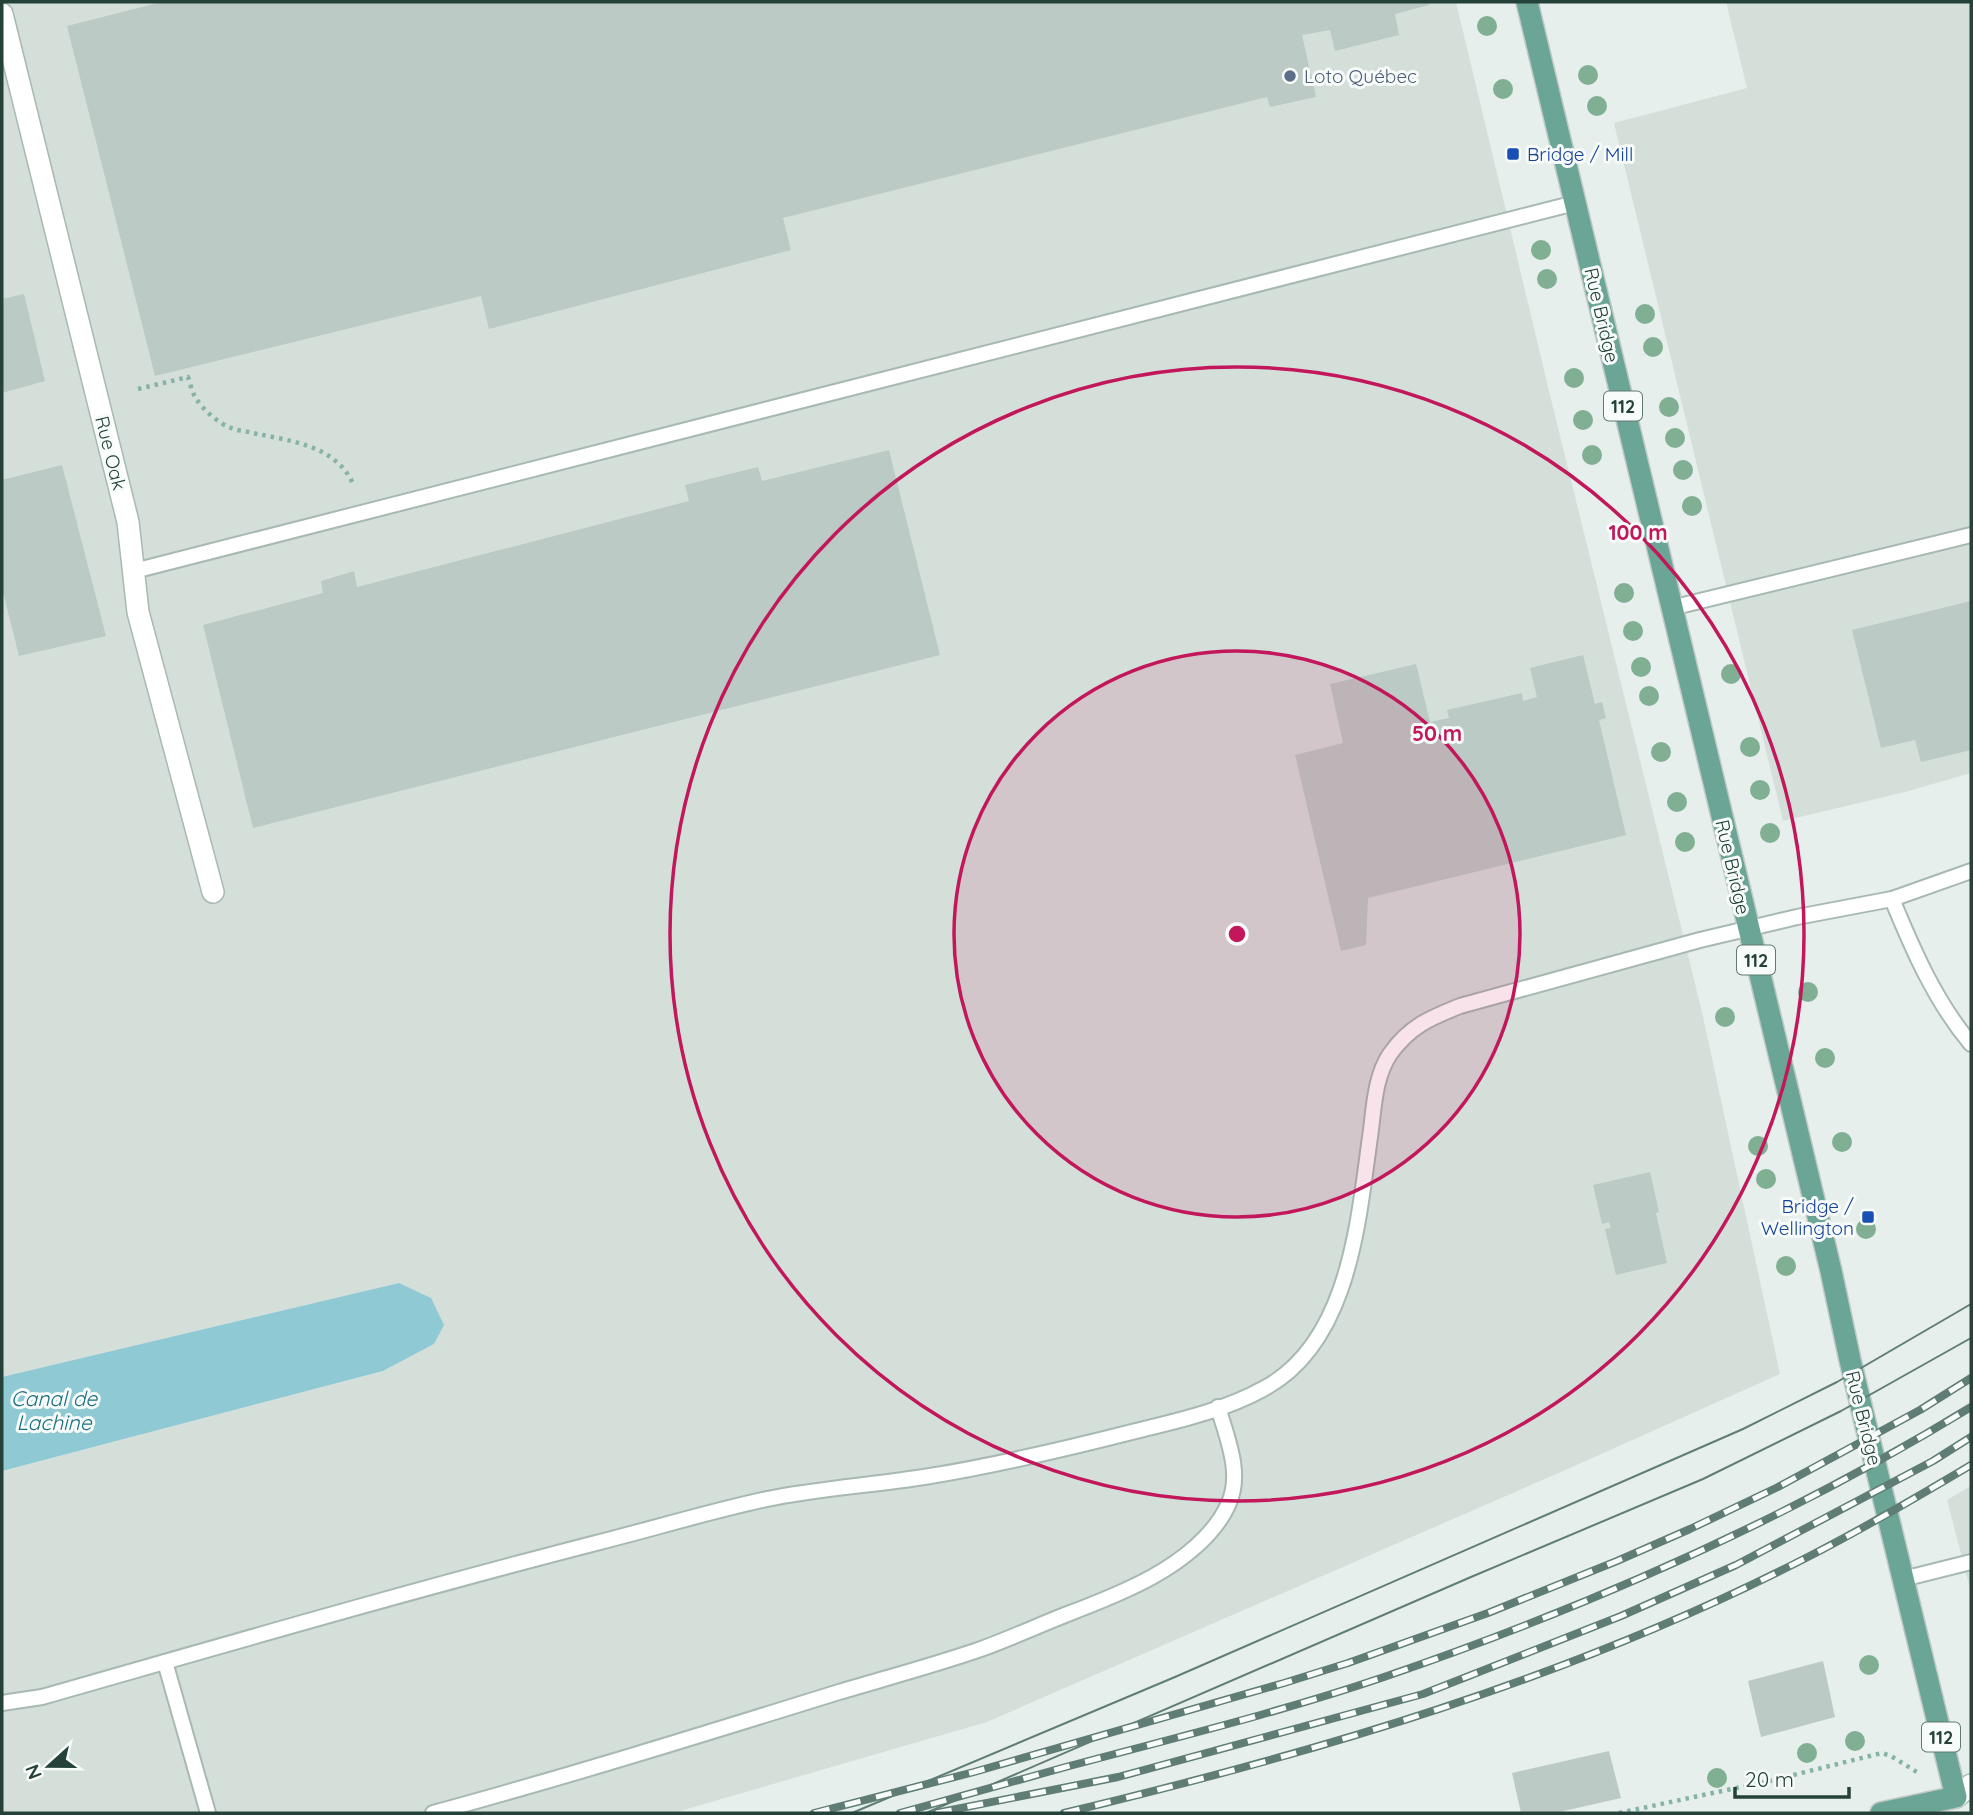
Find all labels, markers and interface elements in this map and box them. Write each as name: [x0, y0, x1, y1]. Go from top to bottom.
place label: Loto Québec: [1304, 64, 1417, 88]
marker: Loto Québec: [1282, 68, 1298, 84]
place label: Bridge / Mill: [1527, 142, 1633, 166]
marker: Bridge / Mill: [1505, 146, 1521, 162]
street label: Rue Bridge: [1579, 265, 1625, 365]
road number: 112: [1604, 392, 1642, 420]
street label: Rue Oak: [90, 413, 132, 493]
text: 100 m: [1608, 519, 1668, 545]
text: 50 m: [1412, 720, 1462, 746]
street label: Rue Bridge: [1710, 817, 1756, 917]
centre of rings: [1225, 922, 1249, 946]
road number: 112: [1737, 945, 1775, 974]
place label: Bridge / Wellington: [1761, 1194, 1854, 1240]
marker: Bridge / Wellington: [1860, 1209, 1876, 1225]
street label: Rue Bridge: [1841, 1368, 1887, 1468]
water label: Canal de Lachine: [11, 1385, 98, 1435]
road number: 112: [1922, 1722, 1960, 1752]
north arrow: [14, 1731, 84, 1801]
scale bar: [1735, 1756, 1849, 1800]
text: N: [19, 1761, 47, 1783]
text: 20 m: [1745, 1766, 1794, 1792]

